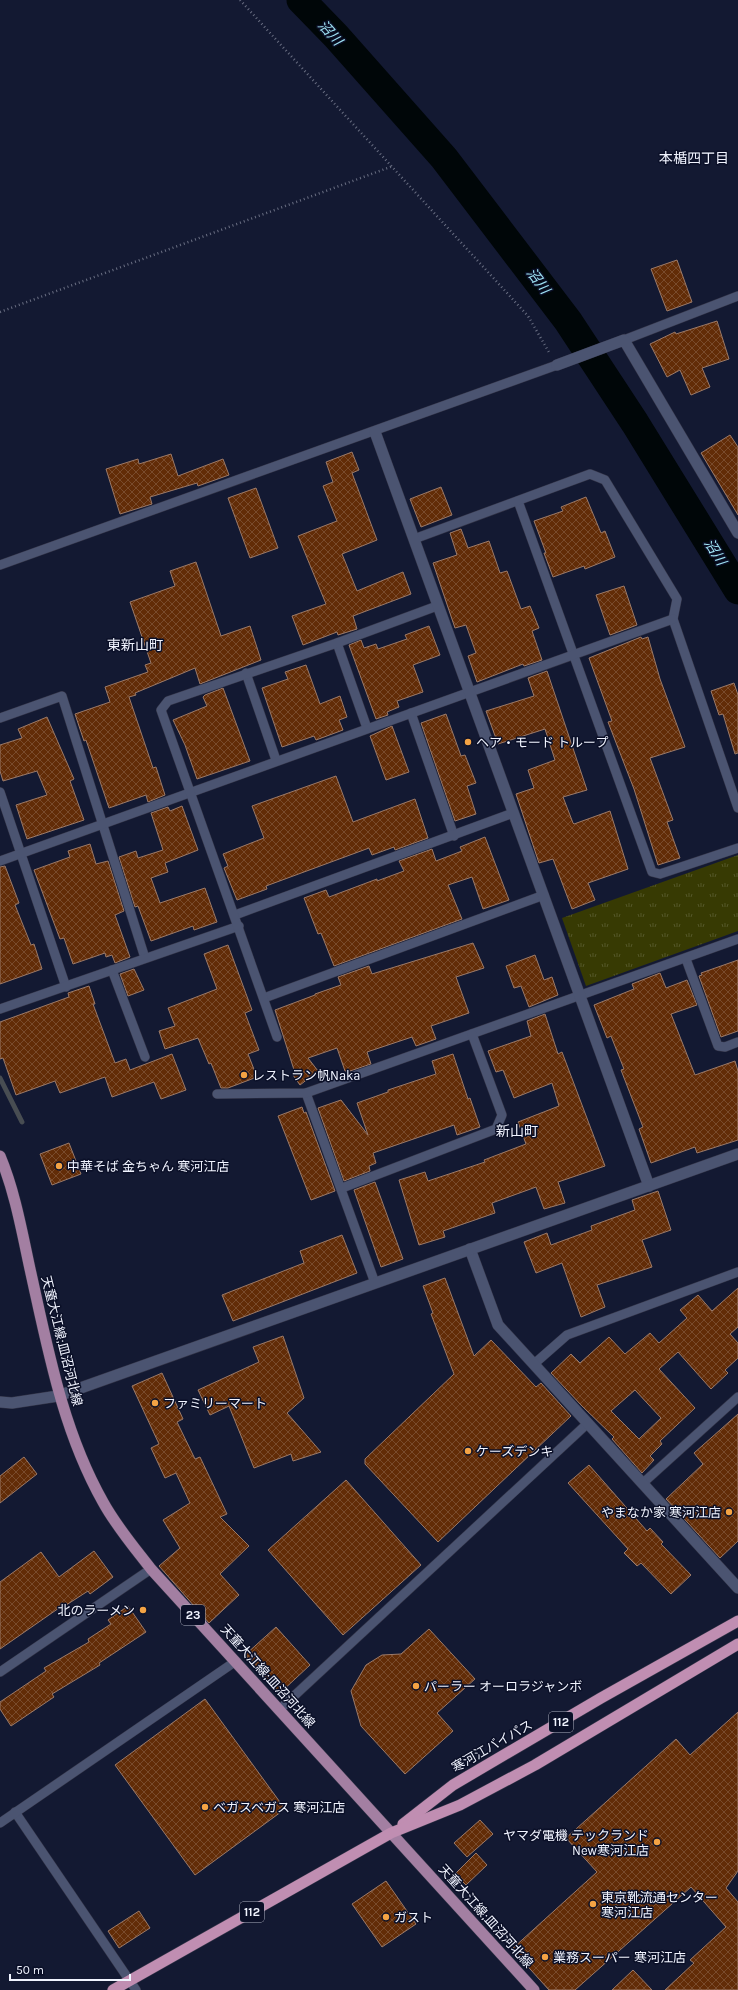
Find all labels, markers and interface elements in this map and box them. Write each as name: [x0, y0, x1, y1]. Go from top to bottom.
water label: 沼川: [314, 17, 347, 51]
district label: 本楯四丁目: [659, 150, 729, 167]
water label: 沼川: [523, 265, 554, 299]
water label: 沼川: [700, 536, 731, 570]
district label: 東新山町: [107, 637, 163, 654]
place label: ヘア・モード トループ: [476, 735, 608, 750]
marker: ヘア・モード トループ: [463, 737, 473, 747]
place label: レストラン帆Naka: [252, 1068, 361, 1083]
marker: レストラン帆Naka: [239, 1070, 249, 1080]
district label: 新山町: [496, 1123, 538, 1140]
place label: 中華そば 金ちゃん 寒河江店: [67, 1159, 229, 1174]
marker: 中華そば 金ちゃん 寒河江店: [54, 1161, 64, 1171]
street label: 天童大江線;皿沼河北線: [39, 1274, 85, 1408]
place label: ファミリーマート: [163, 1396, 267, 1411]
marker: ファミリーマート: [150, 1398, 160, 1408]
place label: ケーズデンキ: [476, 1444, 553, 1459]
marker: ケーズデンキ: [463, 1446, 473, 1456]
place label: やまなか家 寒河江店: [601, 1505, 721, 1520]
marker: やまなか家 寒河江店: [724, 1507, 734, 1517]
place label: 北のラーメン: [58, 1603, 135, 1618]
marker: 北のラーメン: [138, 1605, 148, 1615]
road number: 23: [181, 1605, 205, 1625]
street label: 天童大江線;皿沼河北線: [218, 1621, 318, 1731]
place label: パーラー オーロラジャンボ: [424, 1679, 582, 1694]
marker: パーラー オーロラジャンボ: [411, 1681, 421, 1691]
road number: 112: [549, 1712, 573, 1732]
street label: 寒河江バイパス: [449, 1717, 535, 1775]
place label: ベガスベガス 寒河江店: [213, 1800, 345, 1815]
marker: ベガスベガス 寒河江店: [200, 1802, 210, 1812]
place label: ヤマダ電機 テックランド New寒河江店: [503, 1828, 649, 1858]
marker: ヤマダ電機 テックランド New寒河江店: [652, 1837, 662, 1847]
street label: 天童大江線;皿沼河北線: [436, 1861, 536, 1971]
place label: 東京靴流通センター 寒河江店: [601, 1890, 718, 1920]
marker: 東京靴流通センター 寒河江店: [588, 1899, 598, 1909]
road number: 112: [240, 1902, 264, 1922]
place label: ガスト: [394, 1910, 433, 1925]
marker: ガスト: [381, 1912, 391, 1922]
place label: 業務スーパー 寒河江店: [553, 1950, 686, 1965]
marker: 業務スーパー 寒河江店: [540, 1952, 550, 1962]
scale bar: [10, 1956, 130, 1982]
text: 50 m: [16, 1963, 44, 1977]

